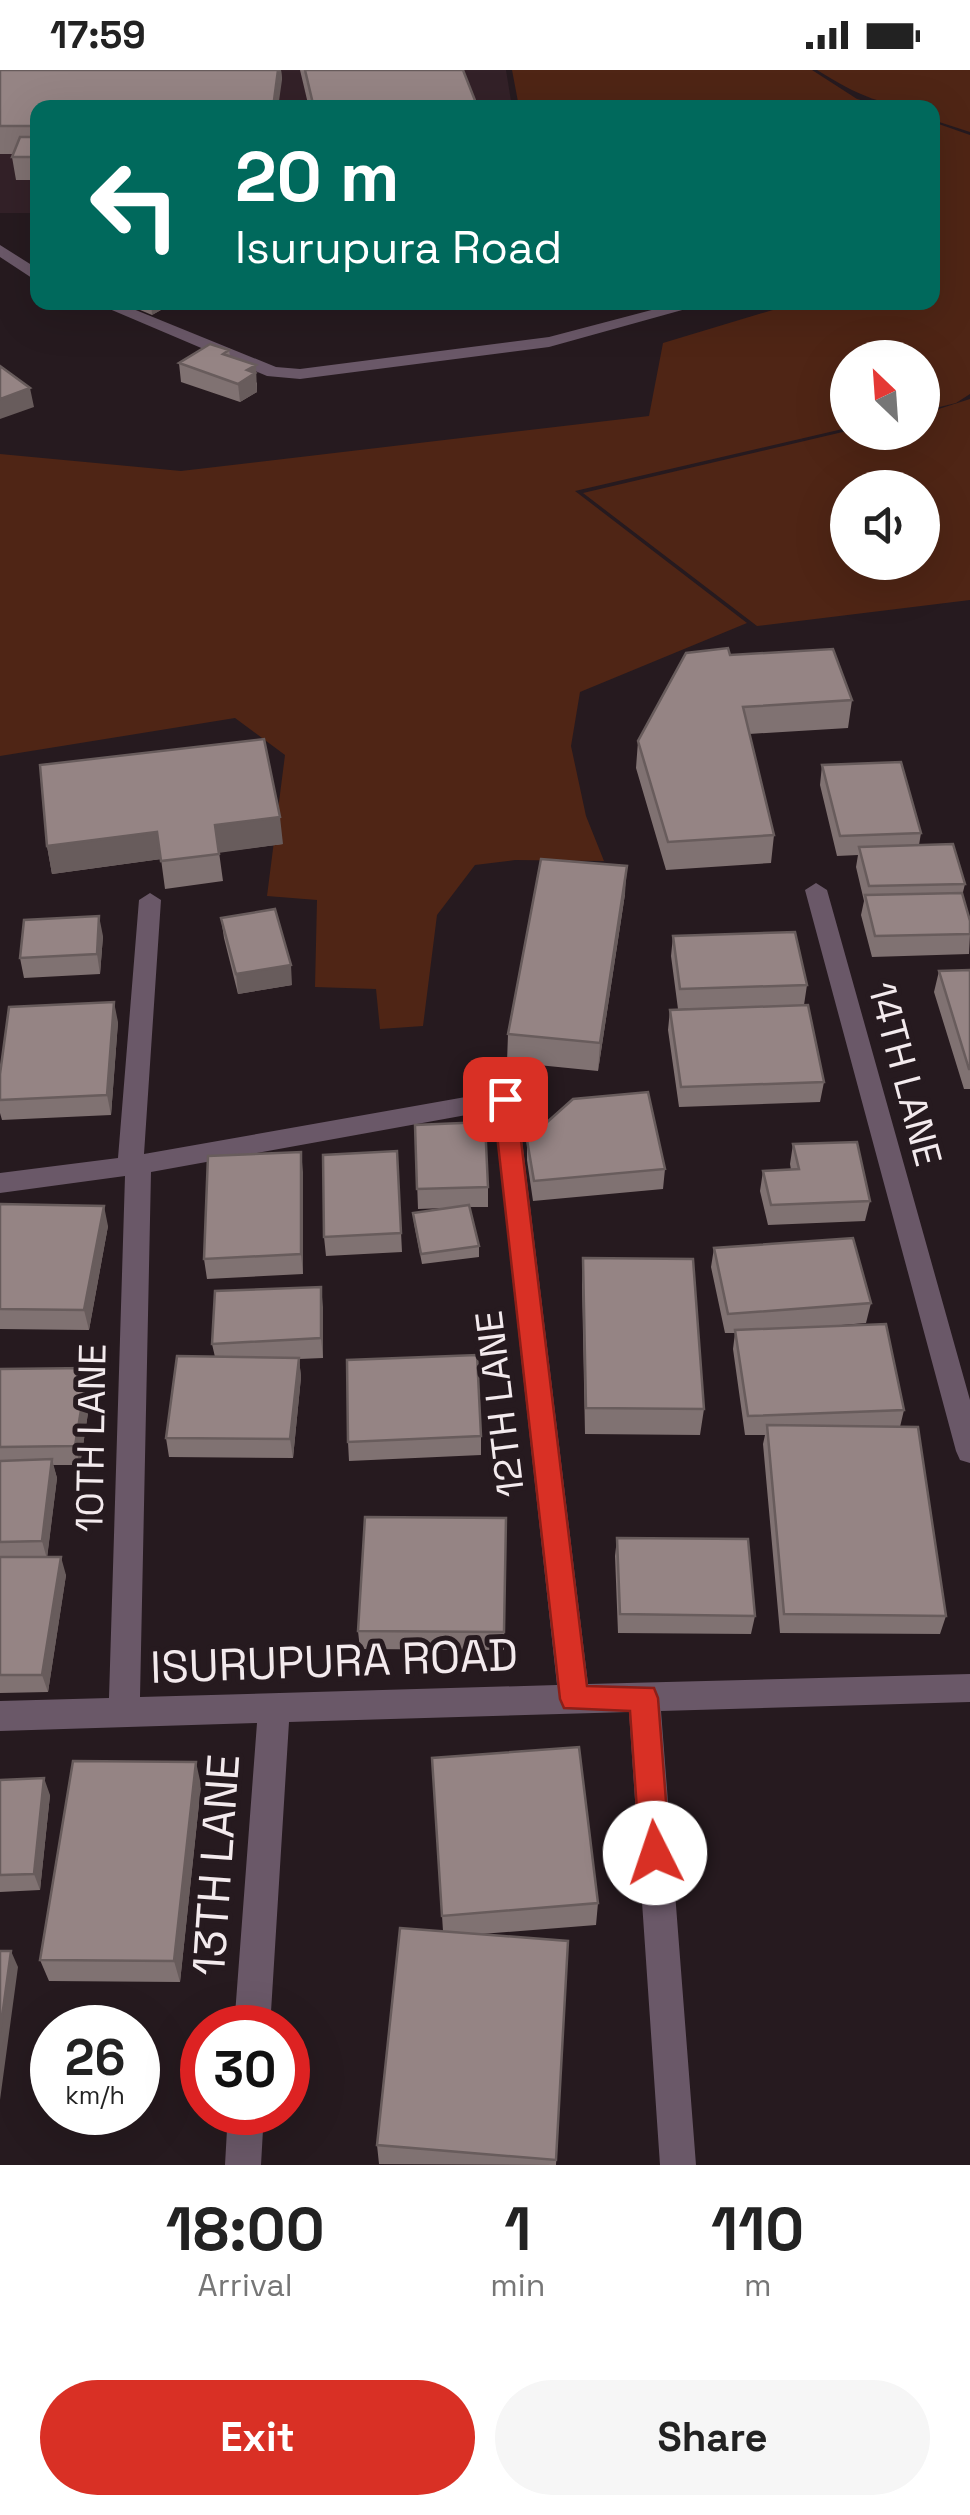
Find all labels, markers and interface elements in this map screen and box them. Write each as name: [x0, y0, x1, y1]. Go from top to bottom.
text: 17:59: [50, 11, 146, 59]
text: 20 m: [235, 132, 400, 221]
icon: left: [70, 140, 200, 270]
text: Isurupura Road: [235, 219, 562, 276]
north arrow: [830, 340, 940, 450]
map controls: [830, 340, 940, 580]
button: sound: [830, 470, 940, 580]
street label: 14TH LANE: [857, 977, 953, 1171]
pin: [463, 1057, 548, 1142]
icon: arrive: [478, 1072, 533, 1127]
street label: 12TH LANE: [465, 1308, 535, 1500]
street label: 10TH LANE: [65, 1343, 117, 1533]
street label: ISURUPURA ROAD: [149, 1626, 519, 1696]
street label: 13TH LANE: [180, 1752, 252, 1978]
position arrow: [603, 1801, 707, 1905]
speed limit sign: 30: [180, 2005, 310, 2135]
text: 26: [65, 2026, 125, 2090]
text: km/h: [65, 2079, 125, 2111]
text: 18:00: [166, 2191, 325, 2268]
text: 1: [504, 2191, 531, 2268]
text: 110: [711, 2191, 804, 2268]
text: Arrival: [198, 2265, 293, 2305]
text: min: [490, 2265, 545, 2305]
text: m: [744, 2265, 771, 2305]
button: Exit: [40, 2380, 475, 2495]
button: Share: [495, 2380, 930, 2495]

